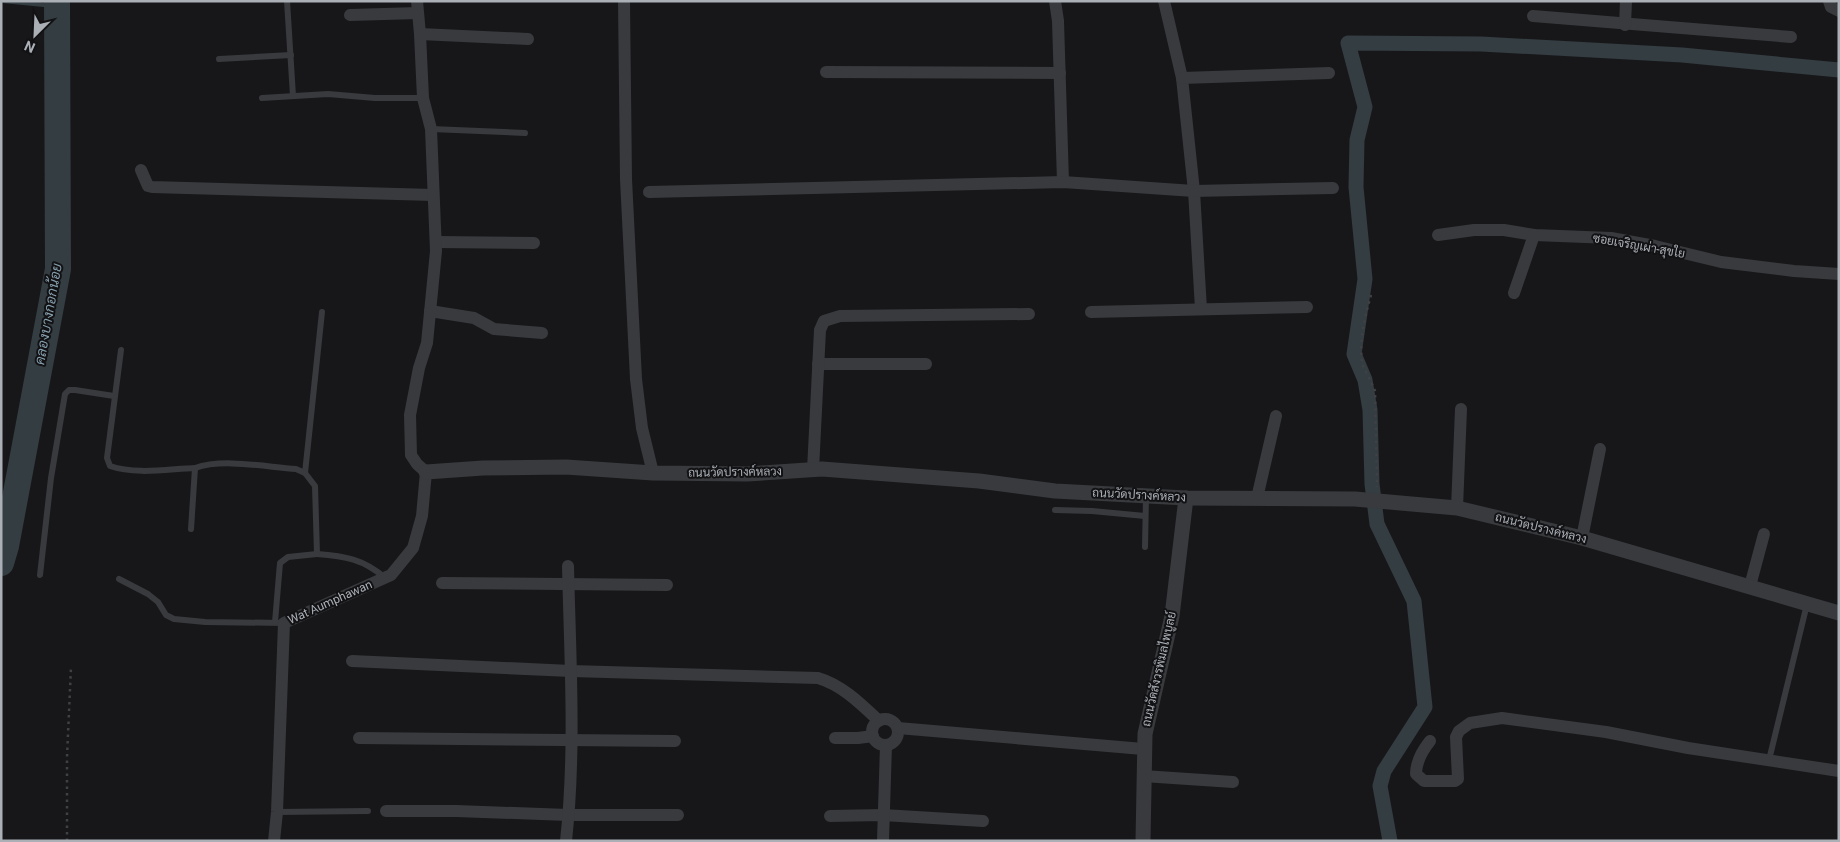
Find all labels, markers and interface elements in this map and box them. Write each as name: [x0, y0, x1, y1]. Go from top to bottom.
north arrow: [10, 10, 60, 60]
text: N: [22, 38, 37, 56]
street label: ซอยเจริญเผ่า-สุขใย: [1592, 230, 1686, 263]
water label: คลองบางกอกน้อย: [31, 262, 65, 366]
street label: ถนนวัดปรางค์หลวง: [688, 463, 782, 480]
street label: ถนนวัดปรางค์หลวง: [1092, 485, 1186, 504]
street label: ถนนวัดปรางค์หลวง: [1494, 509, 1588, 546]
street label: Wat Aumphawan: [286, 577, 374, 627]
street label: ถนนวัดสังวรพิมลไพบูลย์: [1138, 610, 1180, 728]

